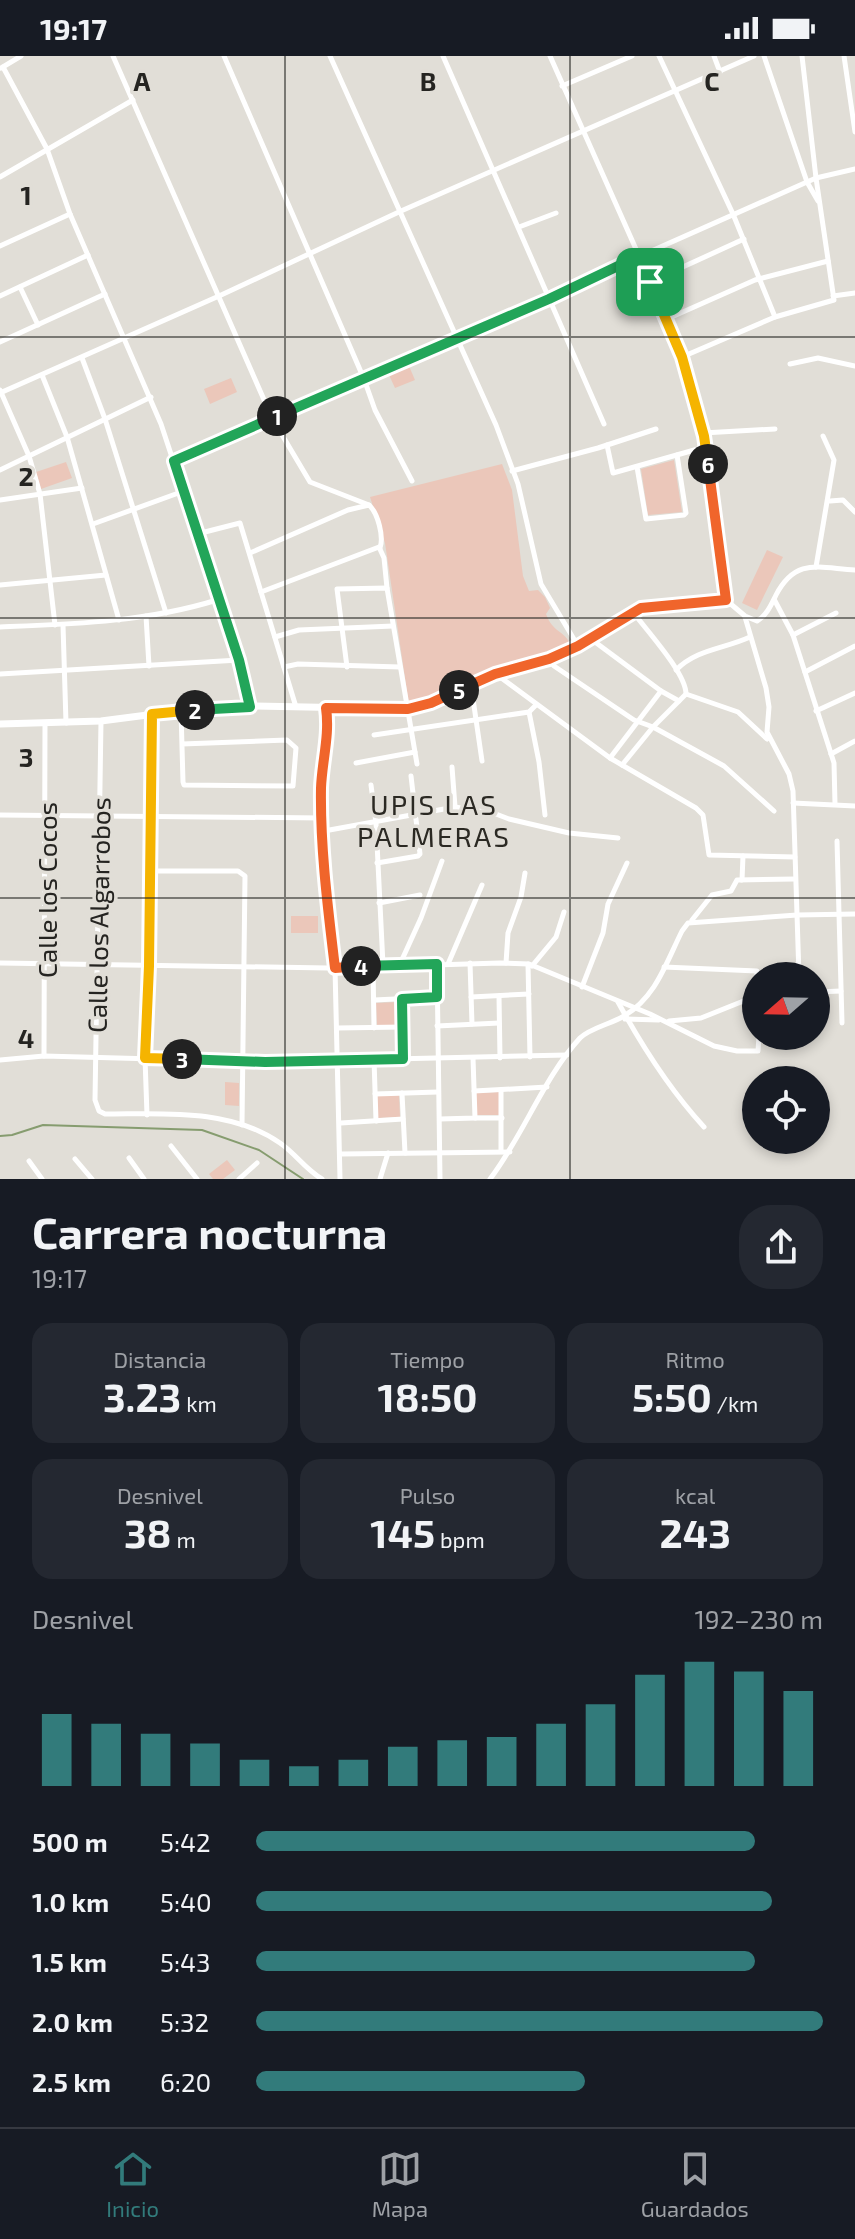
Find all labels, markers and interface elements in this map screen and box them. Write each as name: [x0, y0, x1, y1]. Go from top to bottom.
text: 19:17: [40, 10, 107, 46]
text: A: [134, 65, 151, 96]
text: B: [420, 65, 436, 96]
text: C: [704, 65, 720, 96]
text: 1: [20, 179, 32, 210]
pin: [616, 248, 684, 316]
icon: arrive: [628, 260, 672, 304]
pin: 1: [257, 396, 297, 436]
text: 1: [272, 403, 282, 429]
pin: 6: [688, 444, 728, 484]
text: 6: [702, 451, 714, 477]
text: 2: [18, 460, 34, 491]
pin: 5: [439, 670, 479, 710]
text: 5: [453, 677, 465, 703]
pin: 2: [175, 690, 215, 730]
text: 2: [189, 697, 201, 723]
text: 3: [19, 741, 33, 772]
district label: UPIS LAS PALMERAS: [357, 787, 511, 853]
street label: Calle los Algarrobos: [80, 797, 116, 1033]
street label: Calle los Cocos: [31, 802, 62, 978]
pin: 4: [341, 946, 381, 986]
text: 4: [354, 953, 368, 979]
north arrow: [742, 962, 830, 1050]
map controls: [742, 962, 830, 1154]
text: 4: [18, 1022, 34, 1053]
pin: 3: [162, 1039, 202, 1079]
text: 3: [176, 1046, 188, 1072]
button: locate: [742, 1066, 830, 1154]
text: Carrera nocturna: [32, 1205, 387, 1258]
button: share: [739, 1205, 823, 1289]
text: 19:17: [32, 1262, 87, 1293]
text: Distancia: [113, 1346, 206, 1372]
text: Tiempo: [390, 1346, 465, 1372]
text: Ritmo: [666, 1346, 725, 1372]
text: 3.23: [103, 1372, 181, 1420]
text: 18:50: [378, 1372, 477, 1420]
text: 5:50: [632, 1372, 712, 1420]
text: km: [181, 1390, 217, 1416]
text: /km: [712, 1390, 758, 1416]
text: Desnivel: [117, 1482, 203, 1508]
text: Pulso: [400, 1482, 455, 1508]
text: kcal: [675, 1482, 715, 1508]
text: 38: [124, 1508, 172, 1556]
text: 145: [370, 1508, 435, 1556]
text: 243: [659, 1508, 731, 1556]
text: m: [172, 1526, 196, 1552]
text: bpm: [435, 1526, 485, 1552]
text: Desnivel: [32, 1603, 133, 1634]
text: 192–230 m: [694, 1603, 823, 1634]
text: 500 m: [32, 1826, 108, 1857]
text: 5:42: [160, 1826, 211, 1857]
text: 1.0 km: [32, 1886, 109, 1917]
text: 5:40: [160, 1886, 212, 1917]
text: 1.5 km: [32, 1946, 107, 1977]
text: 5:43: [160, 1946, 211, 1977]
text: 2.0 km: [32, 2006, 113, 2037]
text: 5:32: [160, 2006, 209, 2037]
text: 2.5 km: [32, 2066, 111, 2097]
text: 6:20: [160, 2066, 211, 2097]
tab: Inicio: [106, 2147, 159, 2221]
tab: Mapa: [372, 2147, 428, 2221]
tab: Guardados: [641, 2147, 749, 2221]

